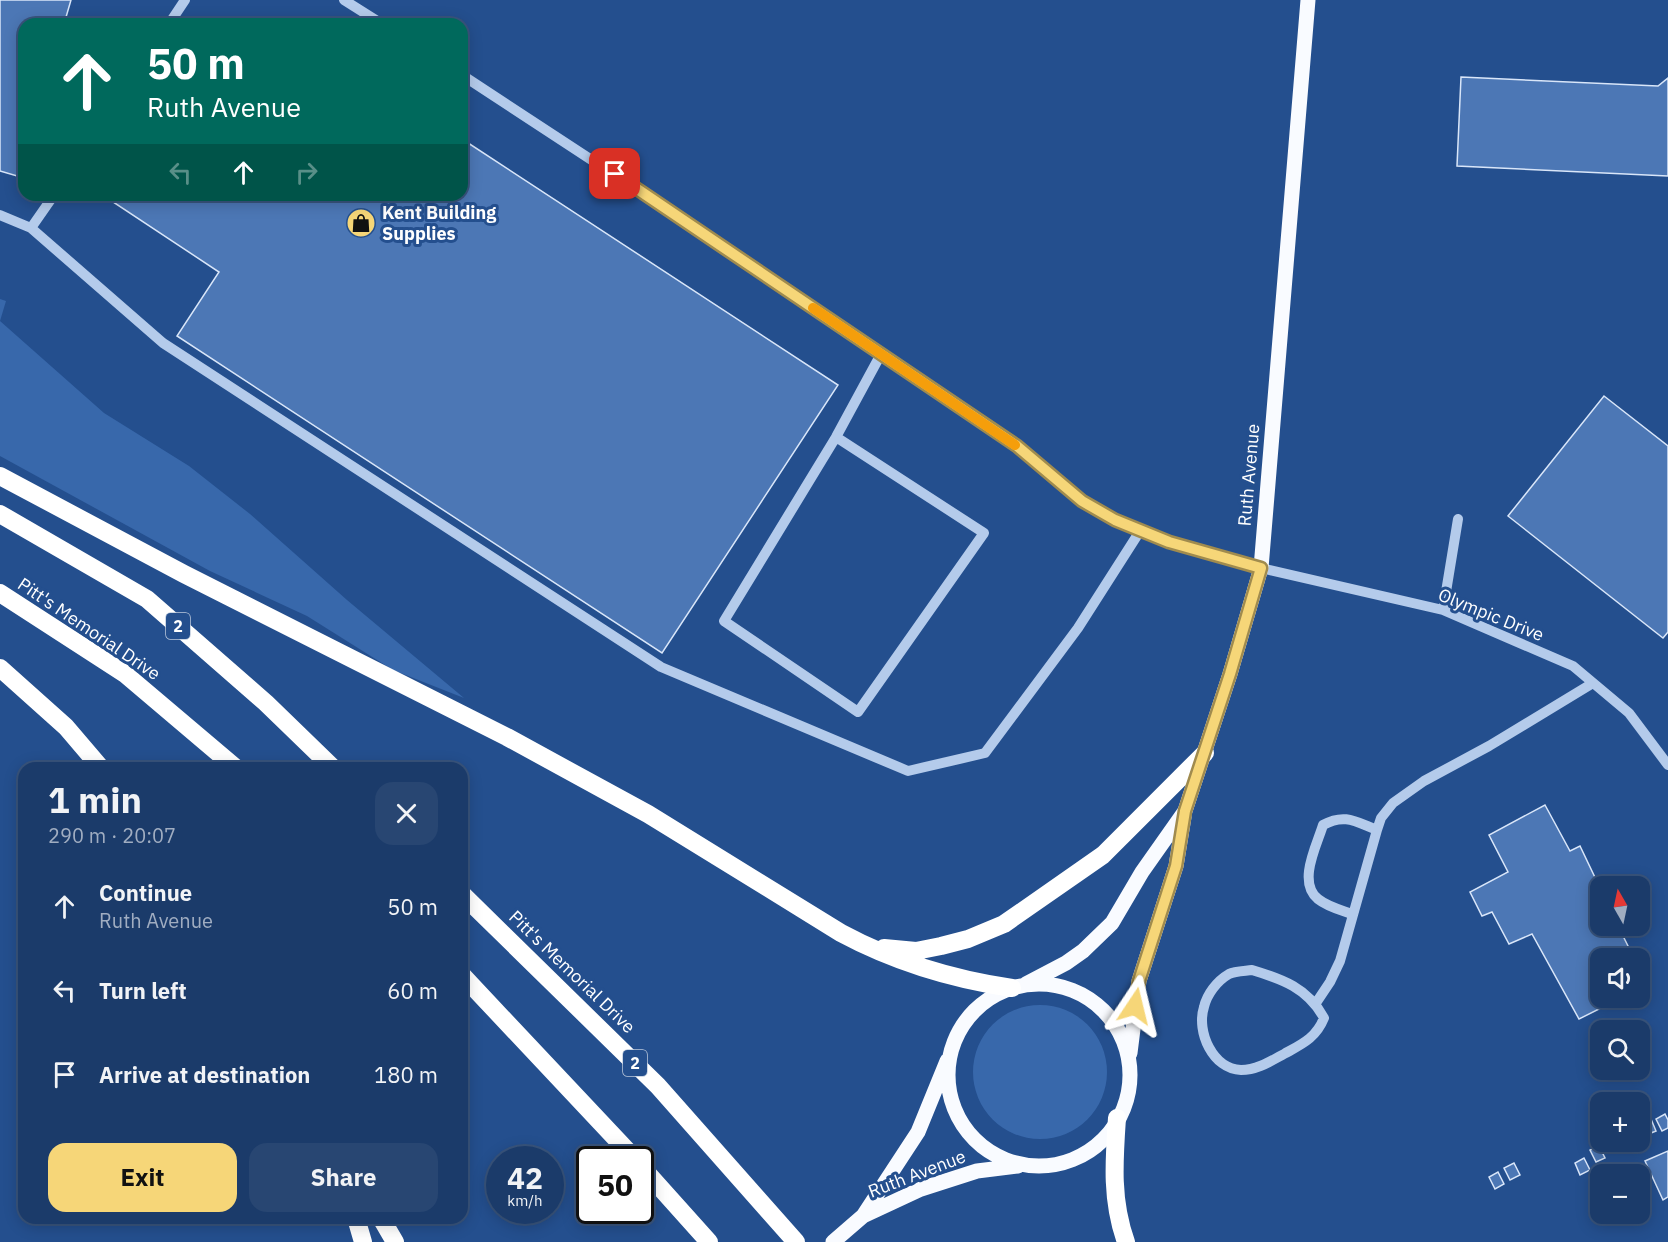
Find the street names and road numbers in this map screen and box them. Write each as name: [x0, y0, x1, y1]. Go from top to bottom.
street label: Ruth Avenue: [1233, 423, 1264, 527]
street label: Pitt's Memorial Drive: [14, 572, 165, 685]
street label: Olympic Drive: [1435, 583, 1548, 646]
road number: 2: [166, 613, 190, 639]
street label: Pitt's Memorial Drive: [504, 905, 641, 1038]
road number: 2: [623, 1050, 647, 1076]
street label: Ruth Avenue: [865, 1144, 969, 1203]

